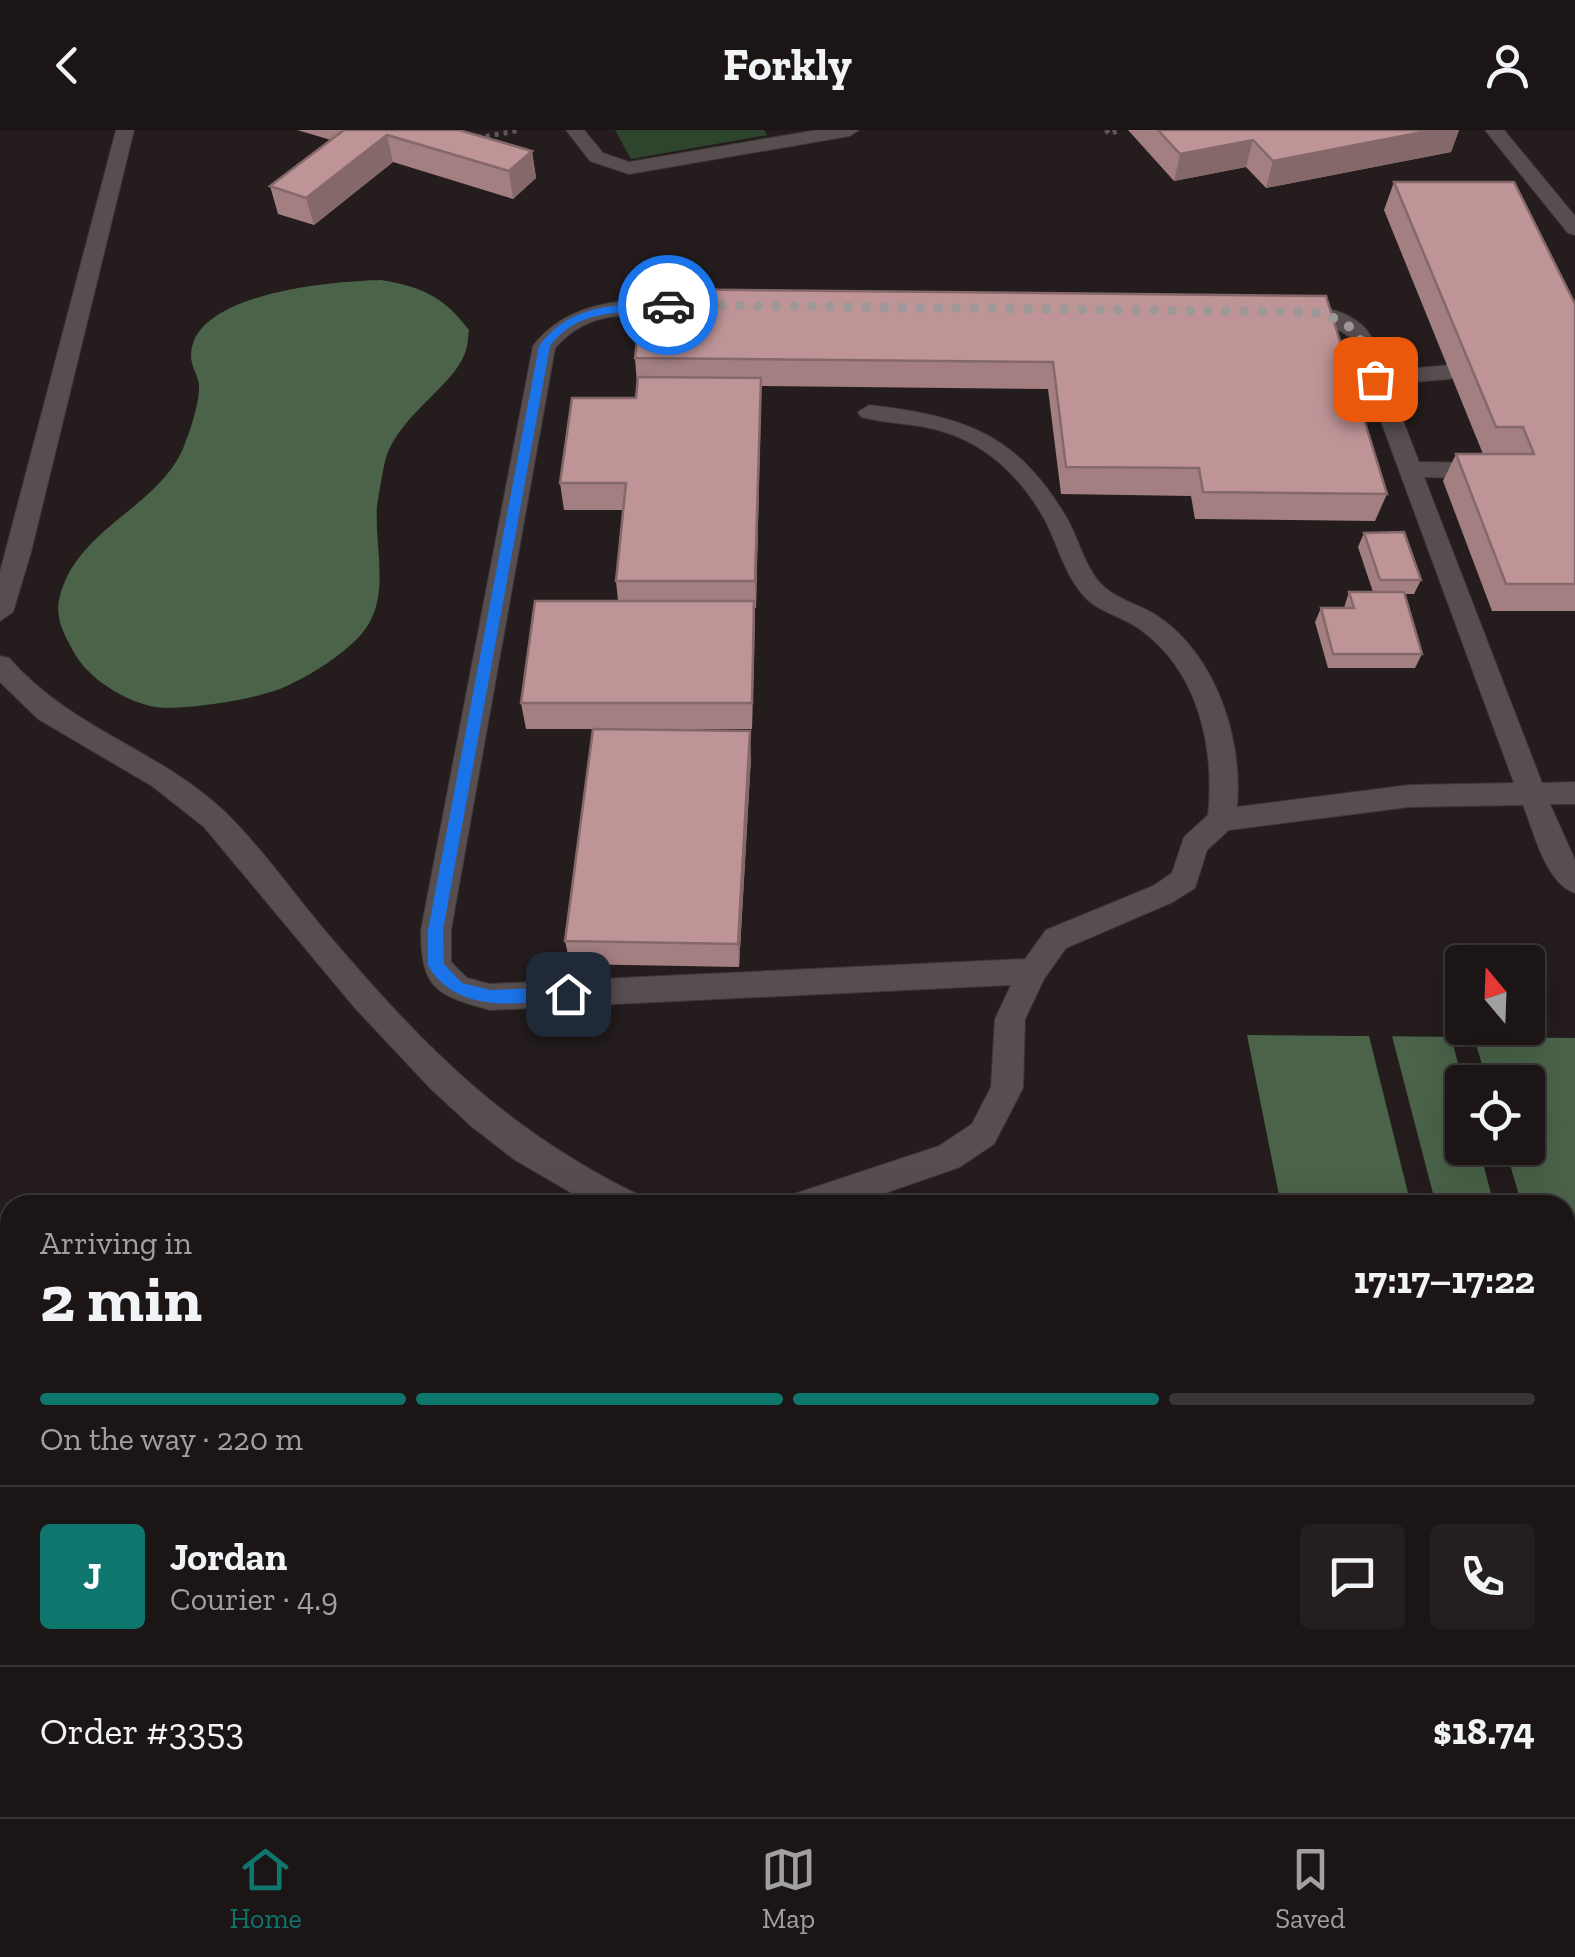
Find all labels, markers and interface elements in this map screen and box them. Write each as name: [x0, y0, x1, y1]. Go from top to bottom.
icon: back: [40, 38, 95, 93]
text: Forkly: [723, 38, 852, 92]
icon: person: [1480, 38, 1535, 93]
courier: [618, 255, 718, 355]
icon: car: [641, 278, 696, 333]
pin: [1333, 337, 1418, 422]
icon: bag: [1348, 352, 1403, 407]
north arrow: [1445, 945, 1545, 1045]
map controls: [1445, 945, 1545, 1165]
pin: [526, 952, 611, 1037]
icon: home: [541, 967, 596, 1022]
button: locate: [1445, 1065, 1545, 1165]
text: Arriving in: [40, 1224, 192, 1262]
text: 17:17–17:22: [1354, 1257, 1535, 1303]
text: 2 min: [40, 1260, 202, 1338]
text: On the way · 220 m: [40, 1420, 303, 1458]
button: chat: [1300, 1524, 1405, 1629]
button: phone: [1430, 1524, 1535, 1629]
text: Jordan: [170, 1534, 287, 1580]
text: J: [83, 1553, 102, 1599]
text: Courier · 4.9: [170, 1580, 338, 1618]
text: Order #3353: [40, 1708, 244, 1754]
text: $18.74: [1433, 1708, 1535, 1754]
tab: Home: [230, 1842, 302, 1935]
tab: Map: [761, 1842, 816, 1935]
tab: Saved: [1275, 1842, 1345, 1935]

